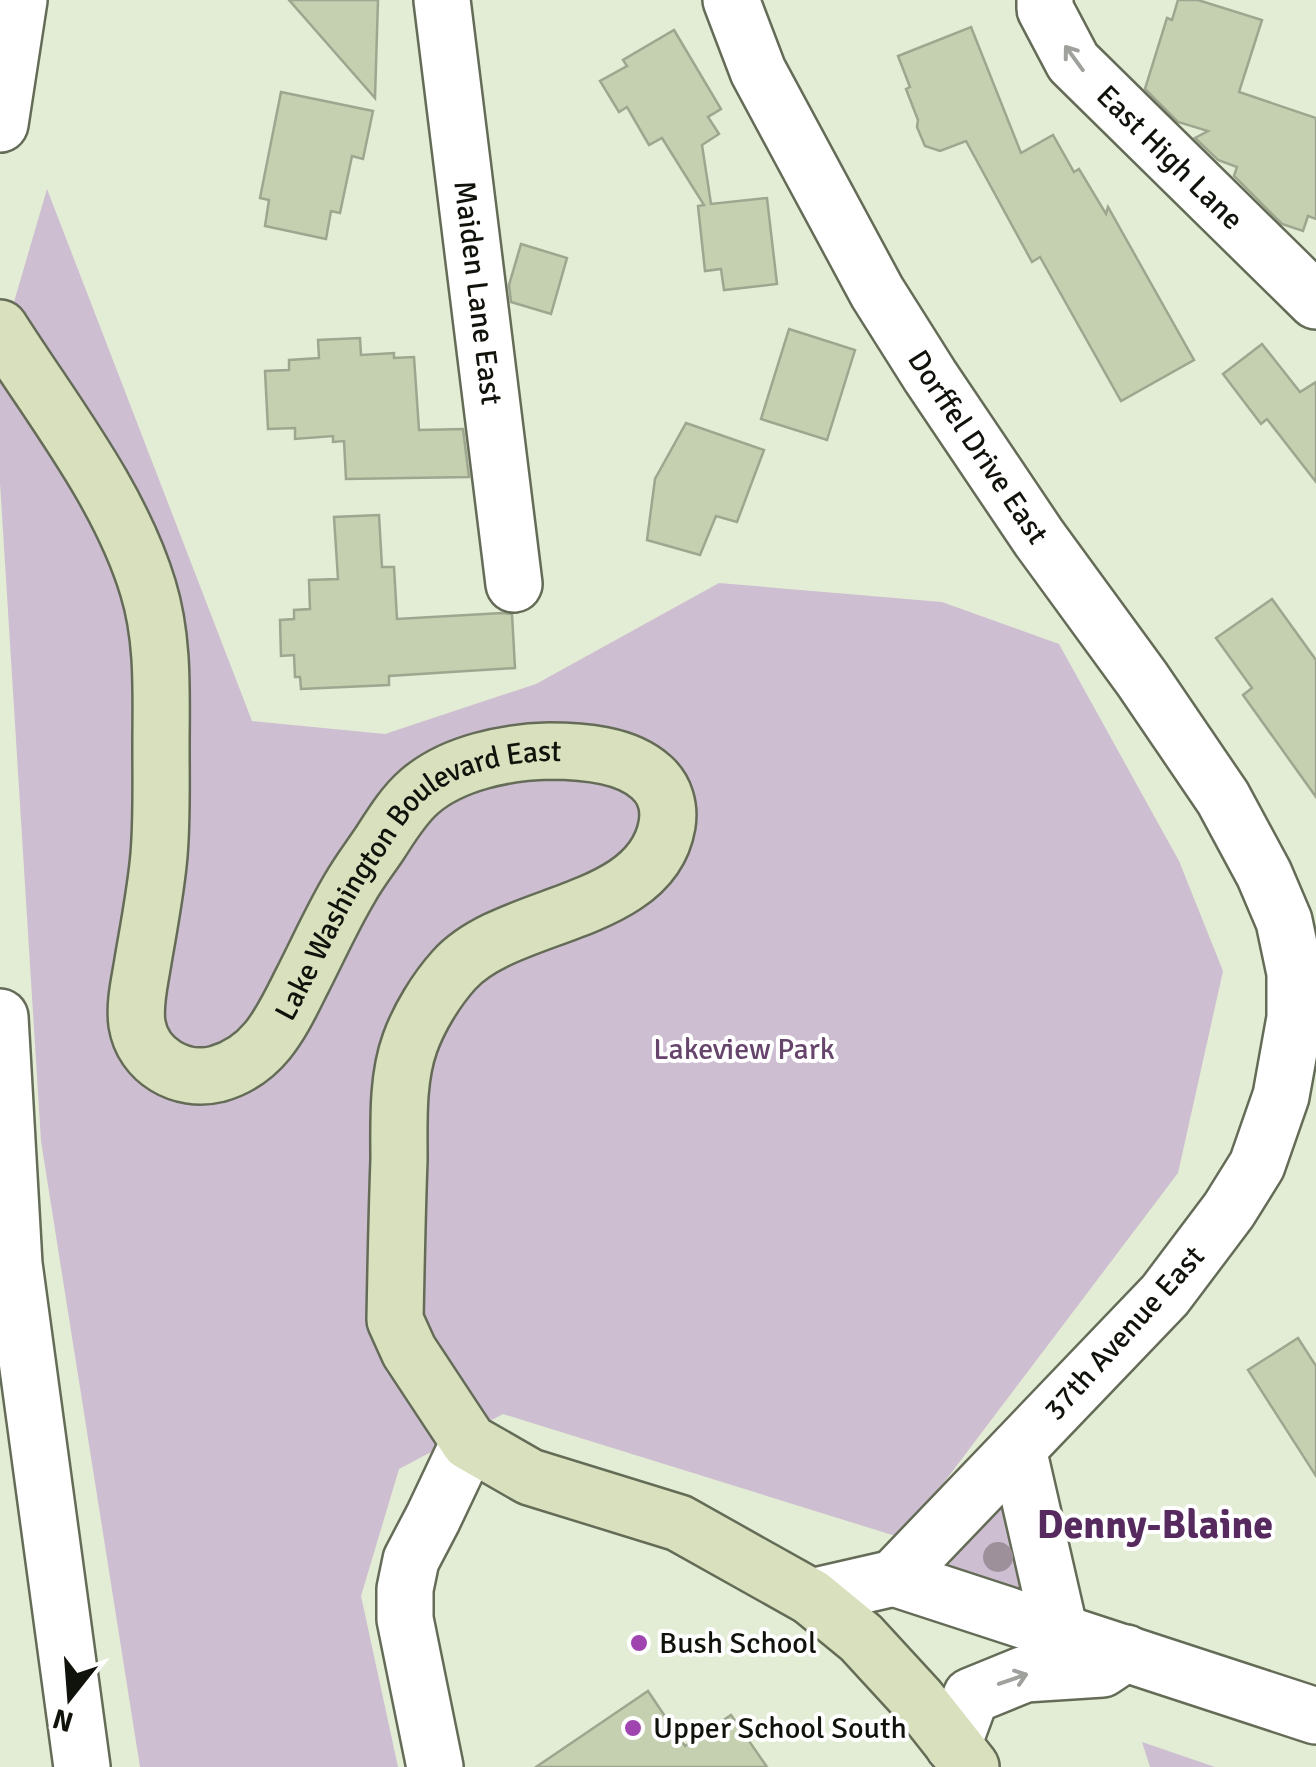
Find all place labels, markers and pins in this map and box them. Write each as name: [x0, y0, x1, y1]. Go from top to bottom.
place label: Bush School: [659, 1625, 817, 1662]
marker: Bush School: [628, 1632, 650, 1654]
place label: Upper School South: [653, 1710, 907, 1747]
marker: Upper School South: [622, 1717, 644, 1739]

